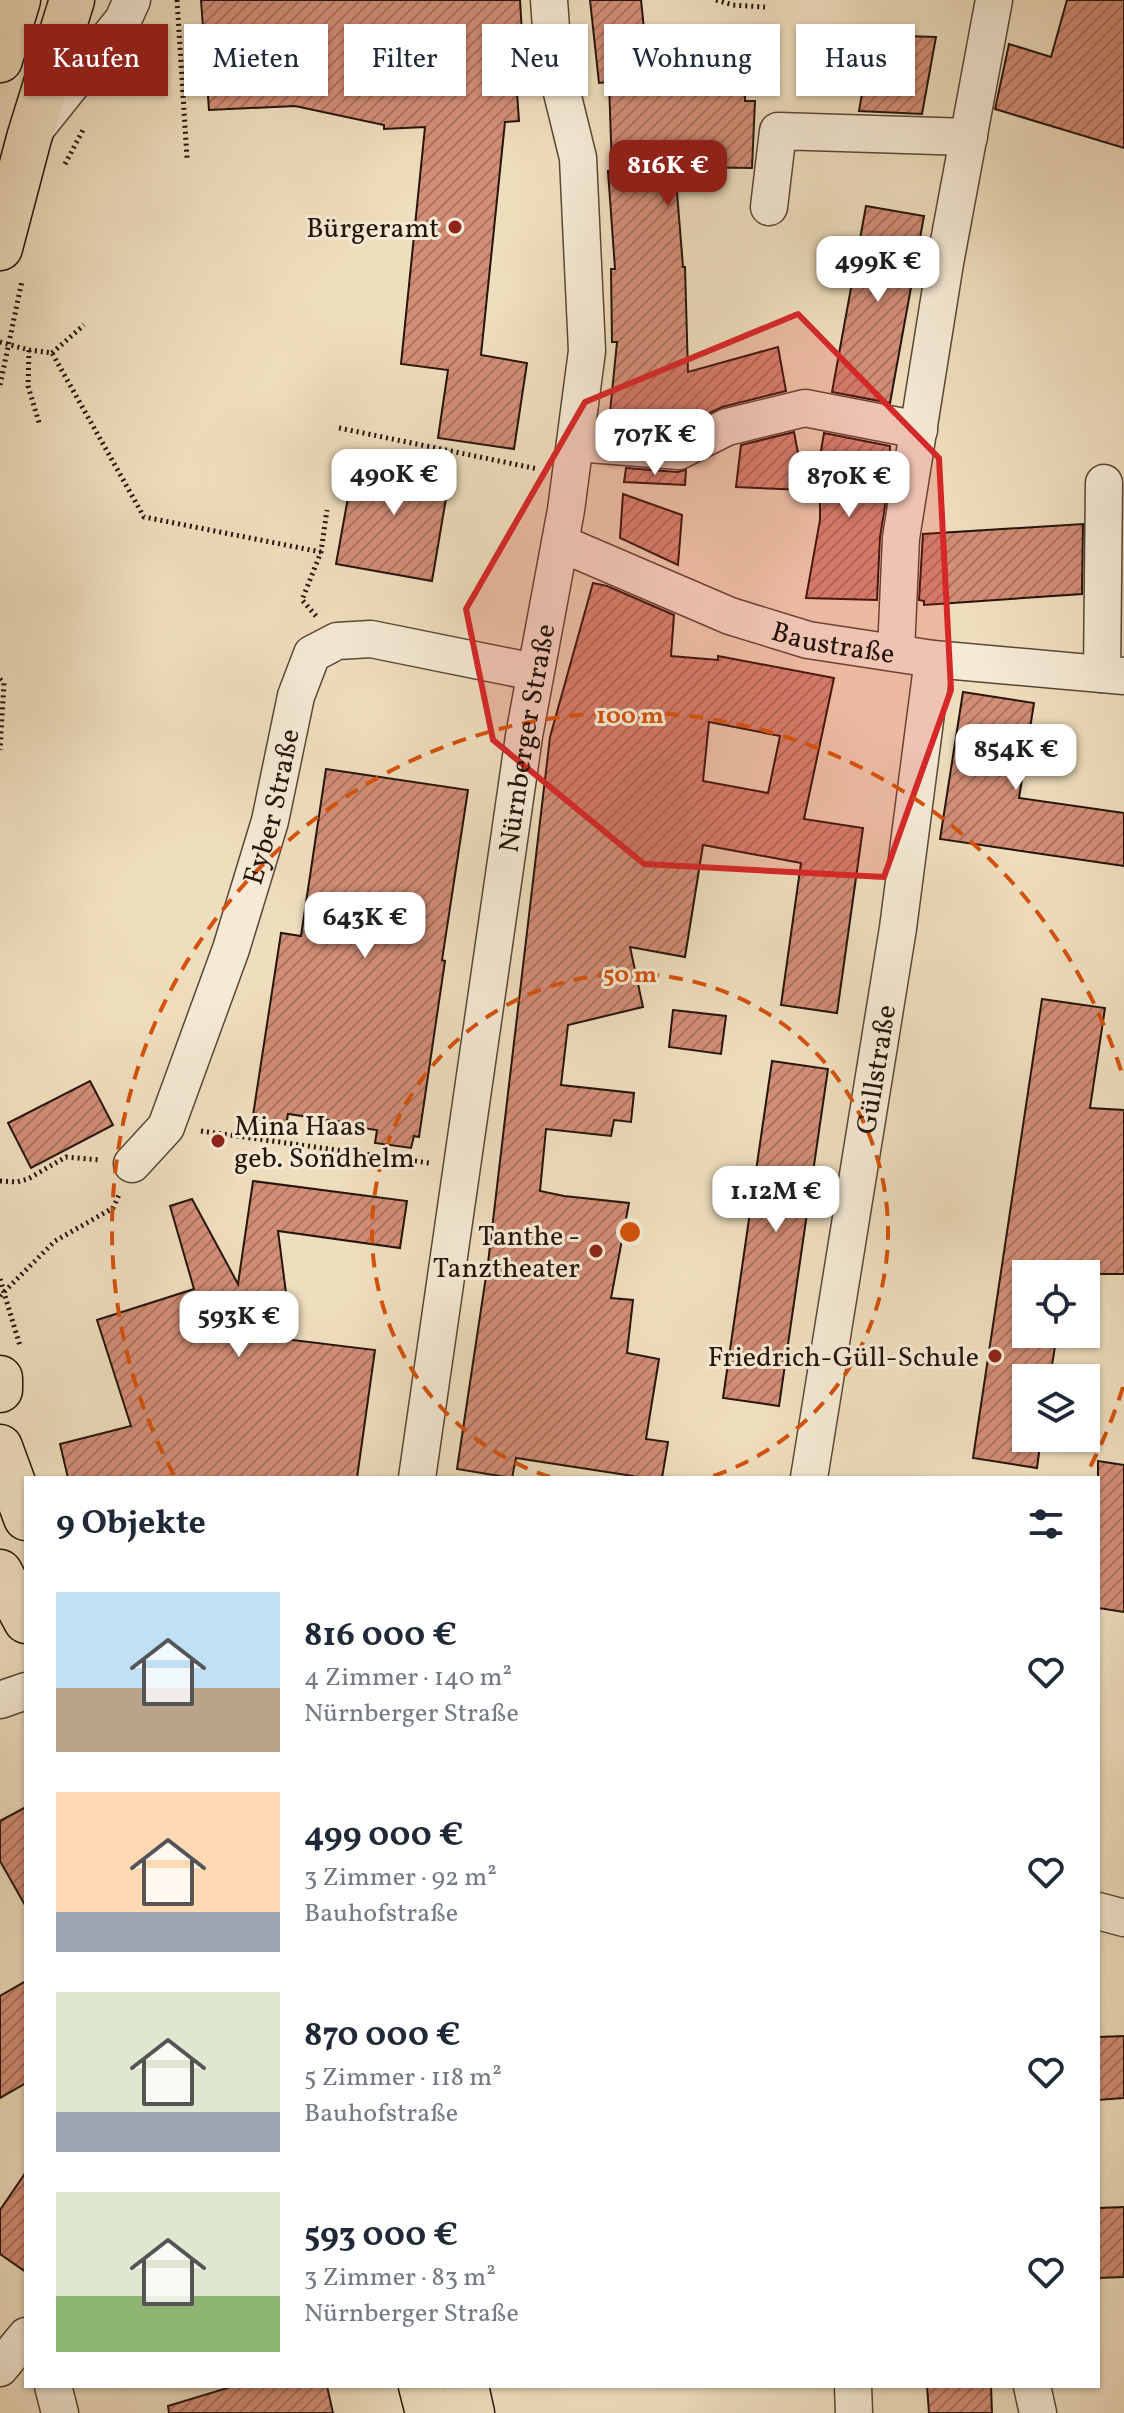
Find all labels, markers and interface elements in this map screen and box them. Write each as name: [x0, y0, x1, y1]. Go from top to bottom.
chip: Kaufen: [24, 24, 168, 96]
chip: Mieten: [184, 24, 328, 96]
chip: Filter: [344, 24, 466, 96]
chip: Neu: [482, 24, 588, 96]
chip: Wohnung: [604, 24, 780, 96]
chip: Haus: [796, 24, 915, 96]
pin: 816K €: [603, 140, 733, 208]
text: 816K €: [627, 148, 709, 184]
place label: Bürgeramt: [306, 210, 439, 249]
marker: Bürgeramt: [446, 218, 464, 236]
pin: 499K €: [813, 236, 943, 304]
text: 499K €: [834, 244, 922, 280]
pin: 707K €: [590, 409, 720, 477]
text: 707K €: [613, 417, 697, 453]
pin: 490K €: [329, 449, 459, 517]
pin: 870K €: [784, 451, 914, 519]
text: 490K €: [350, 457, 438, 493]
text: 870K €: [807, 459, 891, 495]
street label: Baustraße: [766, 613, 897, 675]
street label: Nürnberger Straße: [490, 621, 566, 855]
text: 100 m: [596, 700, 664, 734]
pin: 854K €: [951, 724, 1081, 792]
street label: Eyber Straße: [235, 726, 311, 890]
text: 854K €: [973, 732, 1059, 768]
pin: 643K €: [300, 892, 430, 960]
text: 643K €: [322, 900, 408, 936]
text: 50 m: [603, 959, 657, 993]
street label: Güllstraße: [848, 1002, 907, 1137]
place label: Mina Haas geb. Sondhelm: [234, 1108, 415, 1179]
marker: Mina Haas geb. Sondhelm: [209, 1132, 227, 1150]
pin: 1.12M €: [702, 1166, 850, 1234]
text: 1.12M €: [730, 1174, 822, 1210]
place label: Tanthe - Tanztheater: [433, 1218, 580, 1289]
centre of rings: [616, 1218, 644, 1246]
marker: Tanthe - Tanztheater: [587, 1242, 605, 1260]
map controls: [1012, 1260, 1100, 1452]
button: locate: [1012, 1260, 1100, 1348]
pin: 593K €: [174, 1291, 304, 1359]
text: 593K €: [198, 1299, 280, 1335]
place label: Friedrich-Güll-Schule: [708, 1339, 979, 1378]
marker: Friedrich-Güll-Schule: [986, 1347, 1004, 1365]
button: layers: [1012, 1364, 1100, 1452]
text: 9 Objekte: [56, 1501, 206, 1548]
icon: filters: [1024, 1502, 1068, 1546]
text: 816 000 €: [304, 1613, 457, 1660]
icon: home: [120, 1624, 216, 1720]
icon: heart: [1024, 1650, 1068, 1694]
text: 4 Zimmer · 140 m²: [304, 1660, 512, 1696]
text: Nürnberger Straße: [304, 1696, 519, 1732]
text: 499 000 €: [304, 1813, 464, 1860]
icon: home: [120, 1824, 216, 1920]
icon: heart: [1024, 1850, 1068, 1894]
text: 3 Zimmer · 92 m²: [304, 1860, 497, 1896]
text: Bauhofstraße: [304, 1896, 458, 1932]
text: 870 000 €: [304, 2013, 461, 2060]
icon: home: [120, 2024, 216, 2120]
icon: heart: [1024, 2050, 1068, 2094]
text: 5 Zimmer · 118 m²: [304, 2060, 502, 2096]
text: Bauhofstraße: [304, 2096, 458, 2132]
text: 593 000 €: [304, 2213, 458, 2260]
icon: home: [120, 2224, 216, 2320]
icon: heart: [1024, 2250, 1068, 2294]
text: 3 Zimmer · 83 m²: [304, 2260, 496, 2296]
text: Nürnberger Straße: [304, 2296, 519, 2332]

